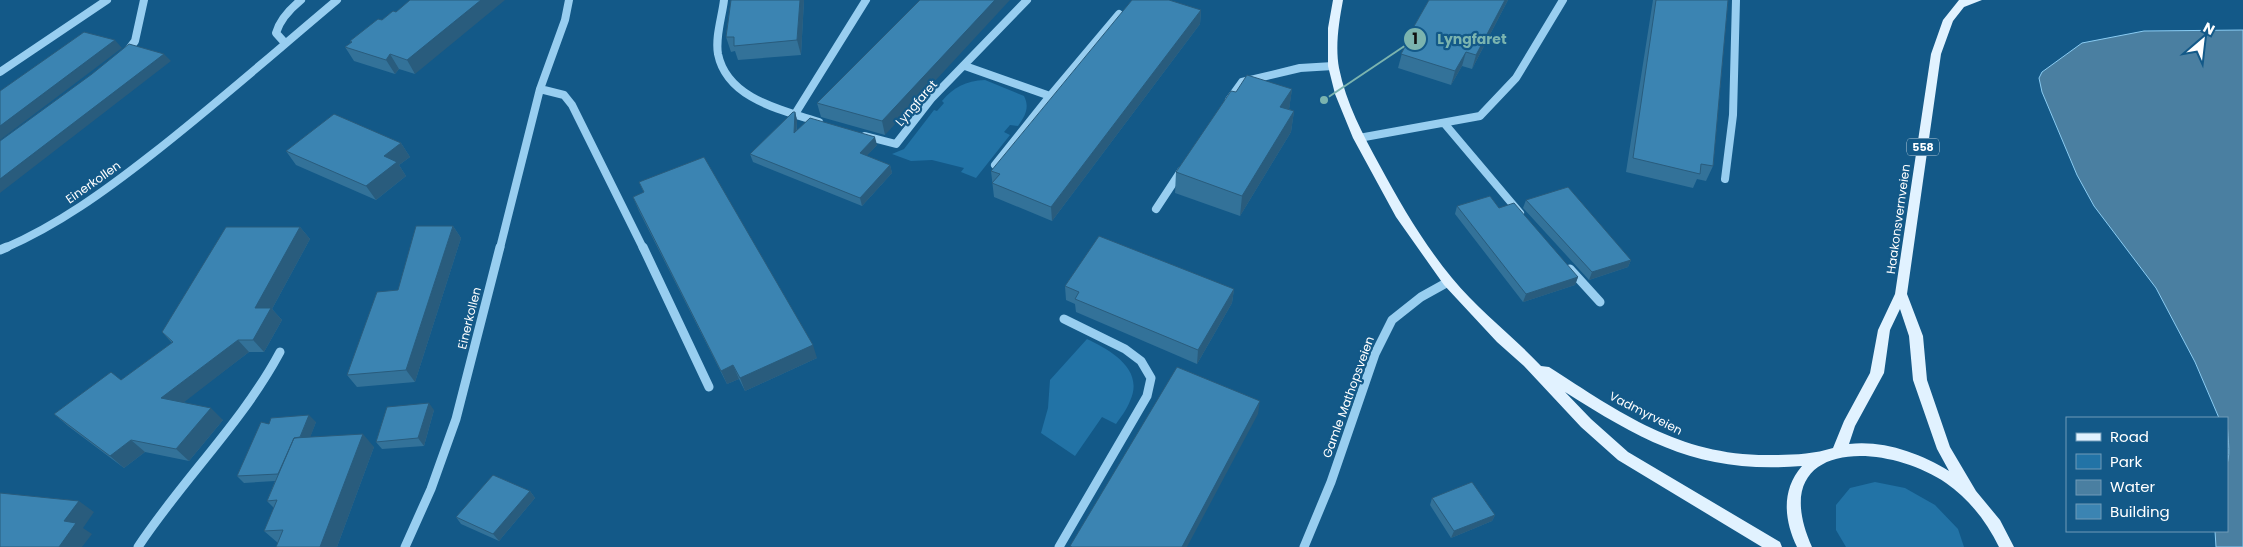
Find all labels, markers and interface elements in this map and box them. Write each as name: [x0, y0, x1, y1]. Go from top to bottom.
north arrow: [2178, 15, 2228, 65]
text: N: [2200, 17, 2218, 40]
callout: Lyngfaret: [1402, 24, 1516, 53]
text: 1: [1412, 28, 1418, 49]
text: Lyngfaret: [1437, 29, 1507, 49]
street label: Lyngfaret: [891, 76, 941, 130]
road number: 558: [1907, 138, 1939, 156]
street label: Einerkollen: [62, 157, 124, 207]
street label: Haakonsvernveien: [1882, 163, 1914, 275]
street label: Einerkollen: [453, 285, 485, 351]
street label: Gamle Mathopsveien: [1318, 334, 1378, 460]
street label: Vadmyrveien: [1606, 387, 1686, 439]
legend: [2066, 417, 2228, 532]
text: Road: [2110, 426, 2149, 447]
text: Park: [2110, 451, 2142, 472]
text: Water: [2110, 476, 2156, 497]
text: Building: [2110, 501, 2170, 522]

